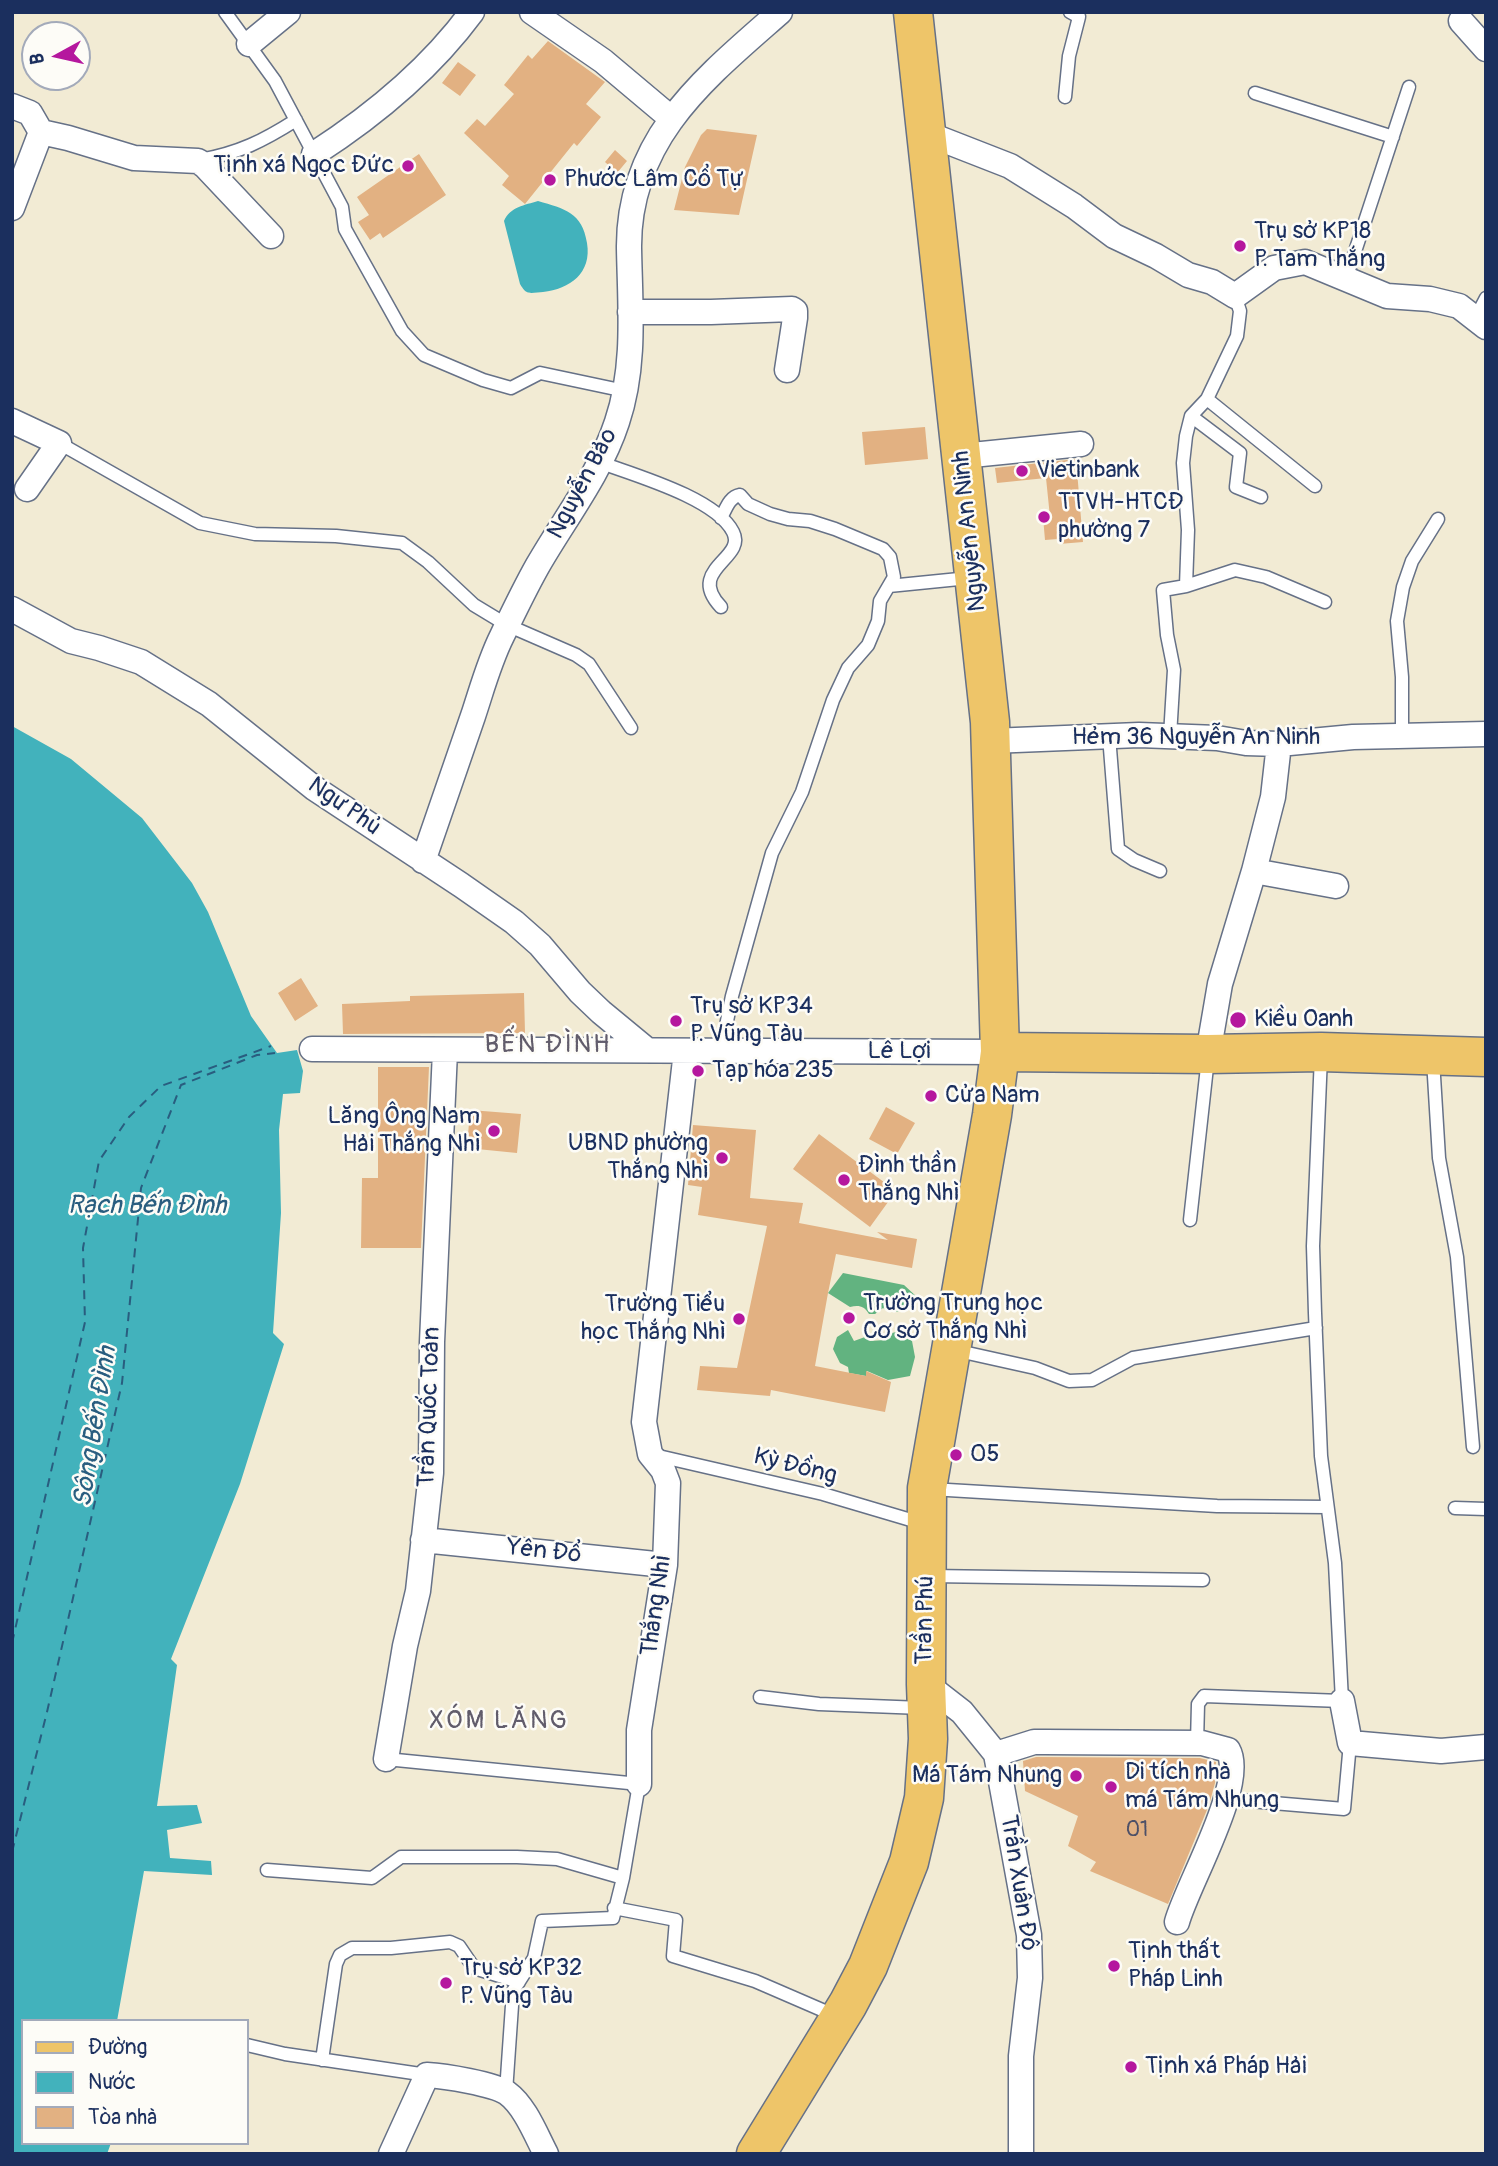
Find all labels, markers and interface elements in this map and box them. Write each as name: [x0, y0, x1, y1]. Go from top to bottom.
north arrow: [21, 21, 91, 91]
text: B: [25, 52, 50, 66]
place label: Tịnh xá Ngọc Đức: [213, 152, 394, 180]
marker: Tịnh xá Ngọc Đức: [400, 158, 416, 174]
place label: Phước Lâm Cổ Tự: [564, 166, 744, 194]
marker: Phước Lâm Cổ Tự: [542, 172, 558, 188]
place label: Trụ sở KP18 P. Tam Thắng: [1254, 218, 1385, 274]
marker: Trụ sở KP18 P. Tam Thắng: [1232, 238, 1248, 254]
street label: Nguyễn Bảo: [542, 424, 624, 544]
street label: Nguyễn An Ninh: [947, 449, 993, 613]
place label: Vietinbank: [1036, 457, 1140, 485]
marker: Vietinbank: [1014, 463, 1030, 479]
place label: TTVH-HTCĐ phường 7: [1058, 489, 1184, 545]
marker: TTVH-HTCĐ phường 7: [1036, 509, 1052, 525]
street label: Hẻm 36 Nguyễn An Ninh: [1072, 724, 1320, 752]
street label: Ngư Phủ: [302, 771, 386, 843]
place label: Trụ sở KP34 P. Vũng Tàu: [690, 993, 813, 1049]
place label: Kiều Oanh: [1254, 1006, 1353, 1034]
marker: Kiều Oanh: [1228, 1010, 1248, 1030]
marker: Trụ sở KP34 P. Vũng Tàu: [668, 1013, 684, 1029]
district label: BẾN ĐÌNH: [485, 1029, 611, 1061]
street label: Lê Lợi: [868, 1038, 930, 1066]
place label: Tạp hóa 235: [712, 1057, 834, 1085]
marker: Tạp hóa 235: [690, 1063, 706, 1079]
place label: Cửa Nam: [945, 1082, 1040, 1110]
marker: Cửa Nam: [923, 1088, 939, 1104]
place label: Lăng Ông Nam Hải Thắng Nhì: [327, 1103, 480, 1159]
marker: Lăng Ông Nam Hải Thắng Nhì: [486, 1123, 502, 1139]
place label: UBND phường Thắng Nhì: [568, 1130, 708, 1186]
marker: UBND phường Thắng Nhì: [714, 1150, 730, 1166]
place label: Đình thần Thắng Nhì: [858, 1152, 959, 1208]
marker: Đình thần Thắng Nhì: [836, 1172, 852, 1188]
water label: Rạch Bến Đình: [68, 1190, 226, 1222]
place label: Trường Trung học Cơ sở Thắng Nhì: [863, 1290, 1043, 1346]
place label: Trường Tiểu học Thắng Nhì: [581, 1291, 725, 1347]
marker: Trường Trung học Cơ sở Thắng Nhì: [841, 1310, 857, 1326]
marker: Trường Tiểu học Thắng Nhì: [731, 1311, 747, 1327]
street label: Trần Quốc Toản: [413, 1326, 447, 1488]
water label: Sông Bến Đình: [68, 1345, 124, 1509]
place label: 05: [970, 1441, 999, 1469]
street label: Kỳ Đồng: [750, 1443, 840, 1491]
marker: 05: [948, 1447, 964, 1463]
street label: Yên Đổ: [505, 1534, 583, 1570]
street label: Thắng Nhì: [636, 1554, 678, 1658]
street label: Trần Phú: [911, 1575, 941, 1665]
district label: XÓM LĂNG: [430, 1705, 568, 1737]
place label: Di tích nhà má Tám Nhung: [1125, 1759, 1279, 1815]
place label: Má Tám Nhung: [912, 1762, 1062, 1790]
marker: Má Tám Nhung: [1068, 1768, 1084, 1784]
marker: Di tích nhà má Tám Nhung: [1103, 1779, 1119, 1795]
street label: Trần Xuân Độ: [993, 1813, 1043, 1953]
house number: 01: [1126, 1818, 1148, 1844]
place label: Tịnh thất Pháp Linh: [1128, 1938, 1223, 1994]
place label: Trụ sở KP32 P. Vũng Tàu: [460, 1955, 583, 2011]
marker: Tịnh thất Pháp Linh: [1106, 1958, 1122, 1974]
marker: Trụ sở KP32 P. Vũng Tàu: [438, 1975, 454, 1991]
legend: [21, 2019, 248, 2145]
text: Đường: [88, 2034, 147, 2061]
place label: Tịnh xá Pháp Hải: [1145, 2053, 1307, 2081]
marker: Tịnh xá Pháp Hải: [1123, 2059, 1139, 2075]
text: Nước: [88, 2069, 136, 2096]
text: Tòa nhà: [88, 2104, 157, 2131]

